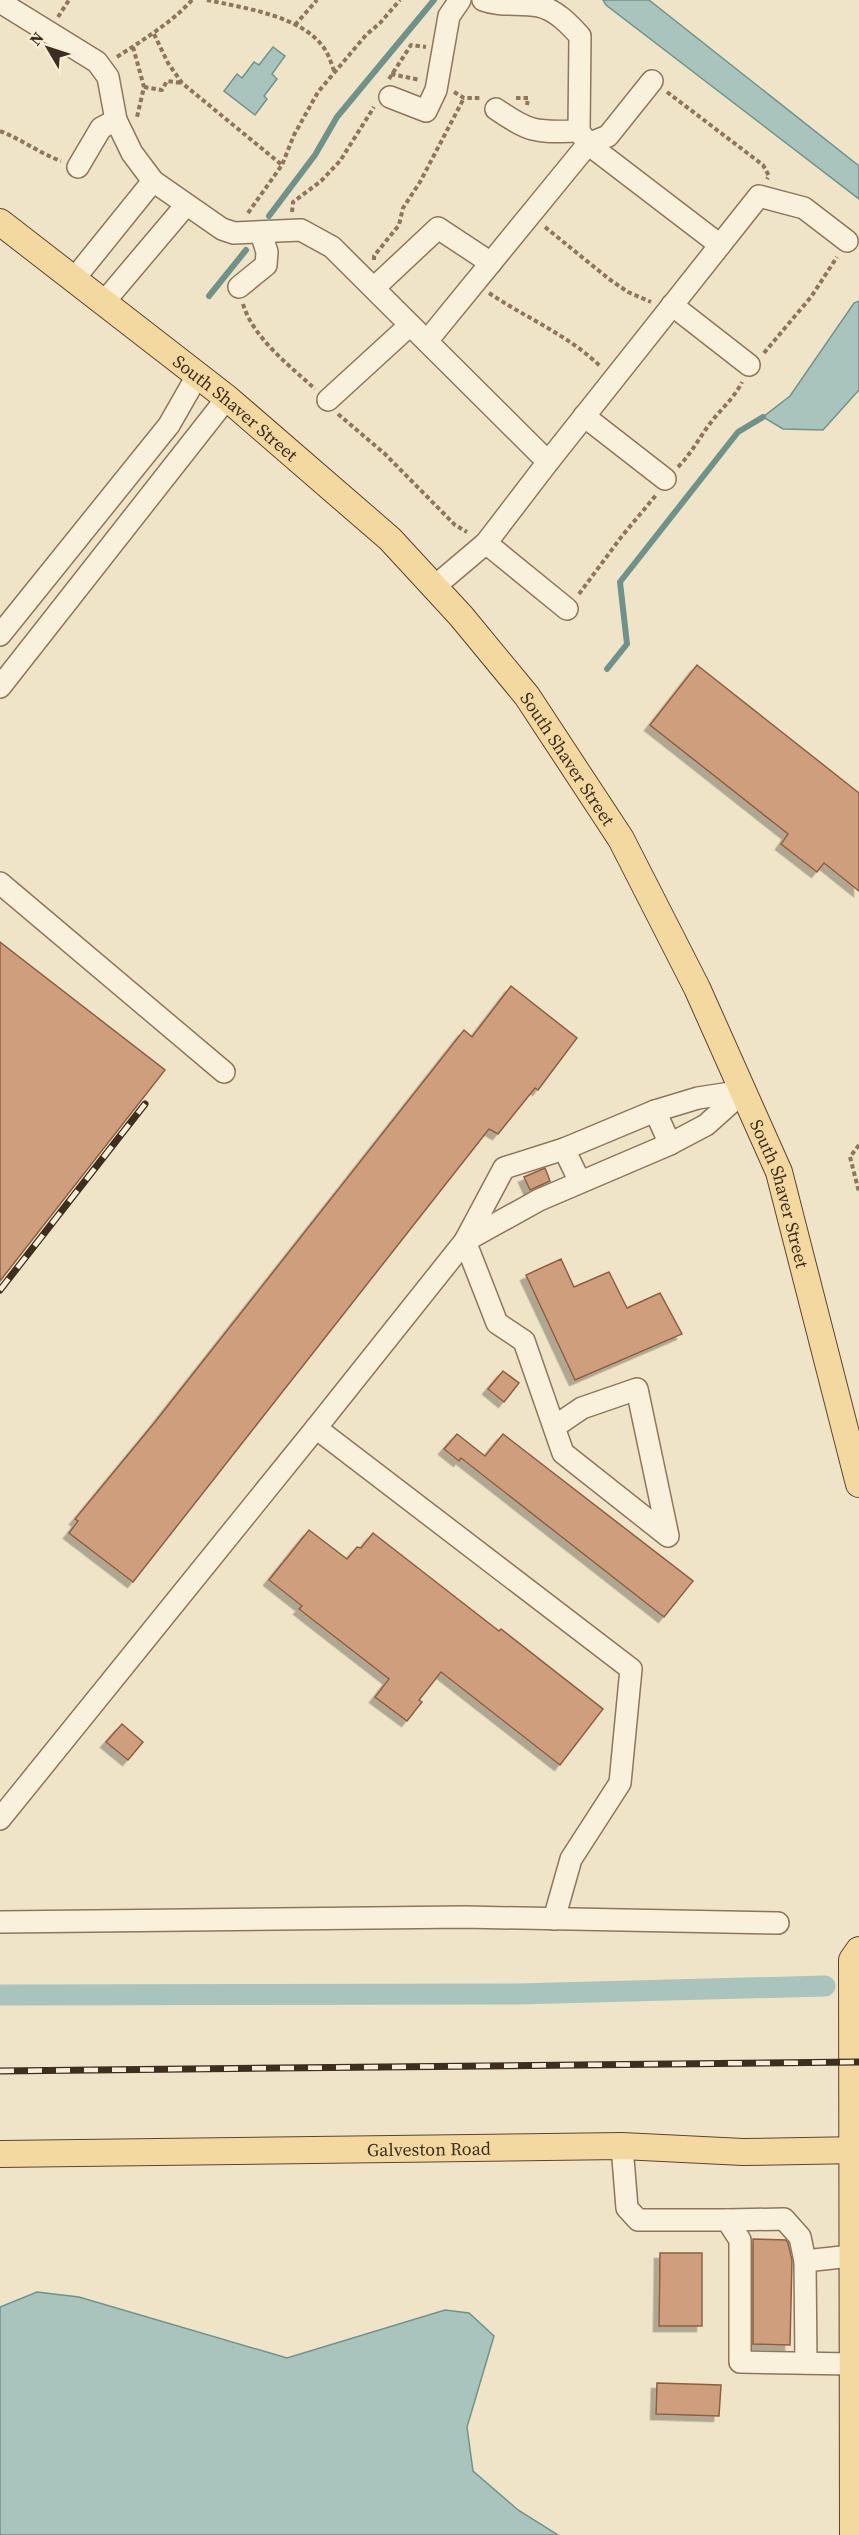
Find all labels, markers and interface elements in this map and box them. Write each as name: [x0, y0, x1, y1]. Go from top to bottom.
north arrow: [18, 18, 78, 78]
text: N: [24, 27, 49, 50]
street label: South Shaver Street: [168, 348, 304, 467]
street label: South Shaver Street: [515, 687, 621, 830]
street label: South Shaver Street: [744, 1115, 816, 1271]
street label: Galveston Road: [367, 2135, 491, 2162]

